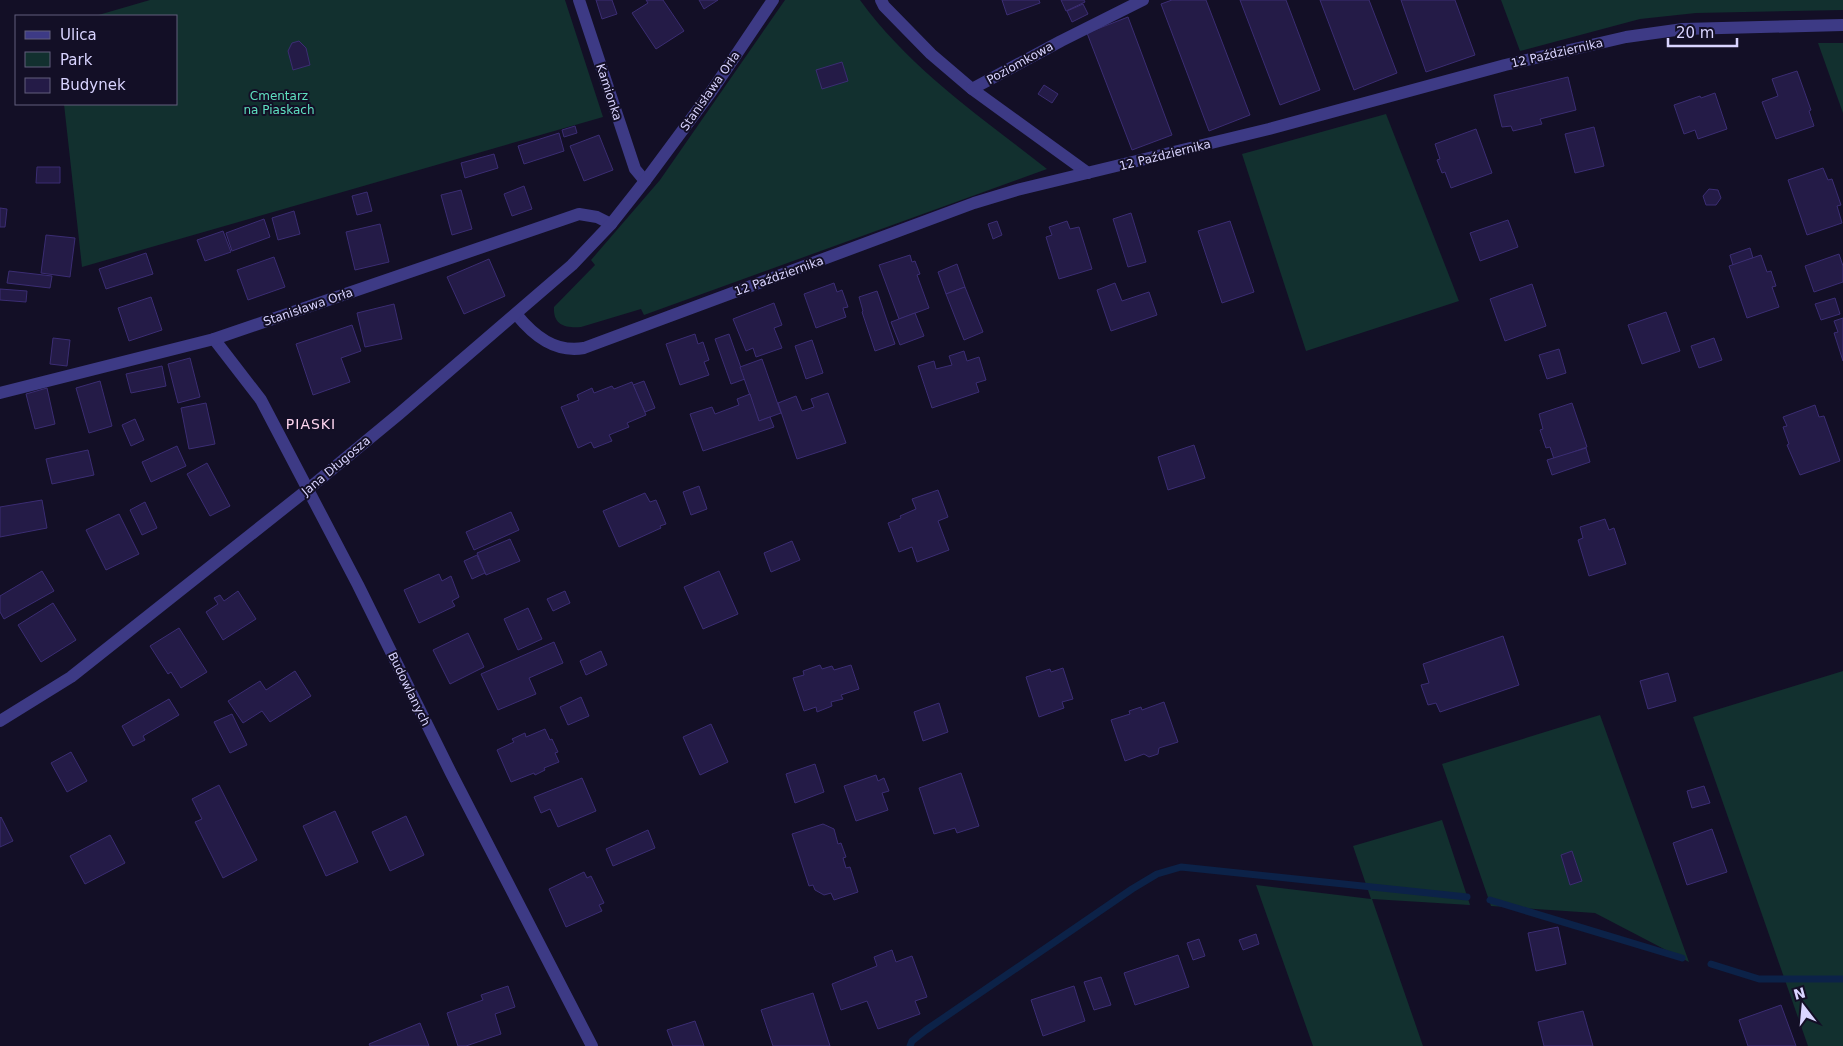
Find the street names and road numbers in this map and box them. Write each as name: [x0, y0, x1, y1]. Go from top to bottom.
street label: 12 Października: [1510, 36, 1604, 70]
street label: Poziomkowa: [984, 39, 1056, 87]
street label: Stanisława Orła: [677, 49, 743, 133]
street label: Kamionka: [593, 62, 625, 122]
street label: 12 Października: [1118, 137, 1212, 173]
street label: 12 Października: [733, 253, 825, 299]
street label: Stanisława Orła: [261, 285, 355, 329]
street label: Jana Długosza: [298, 433, 373, 499]
street label: Budowlanych: [385, 650, 433, 728]

